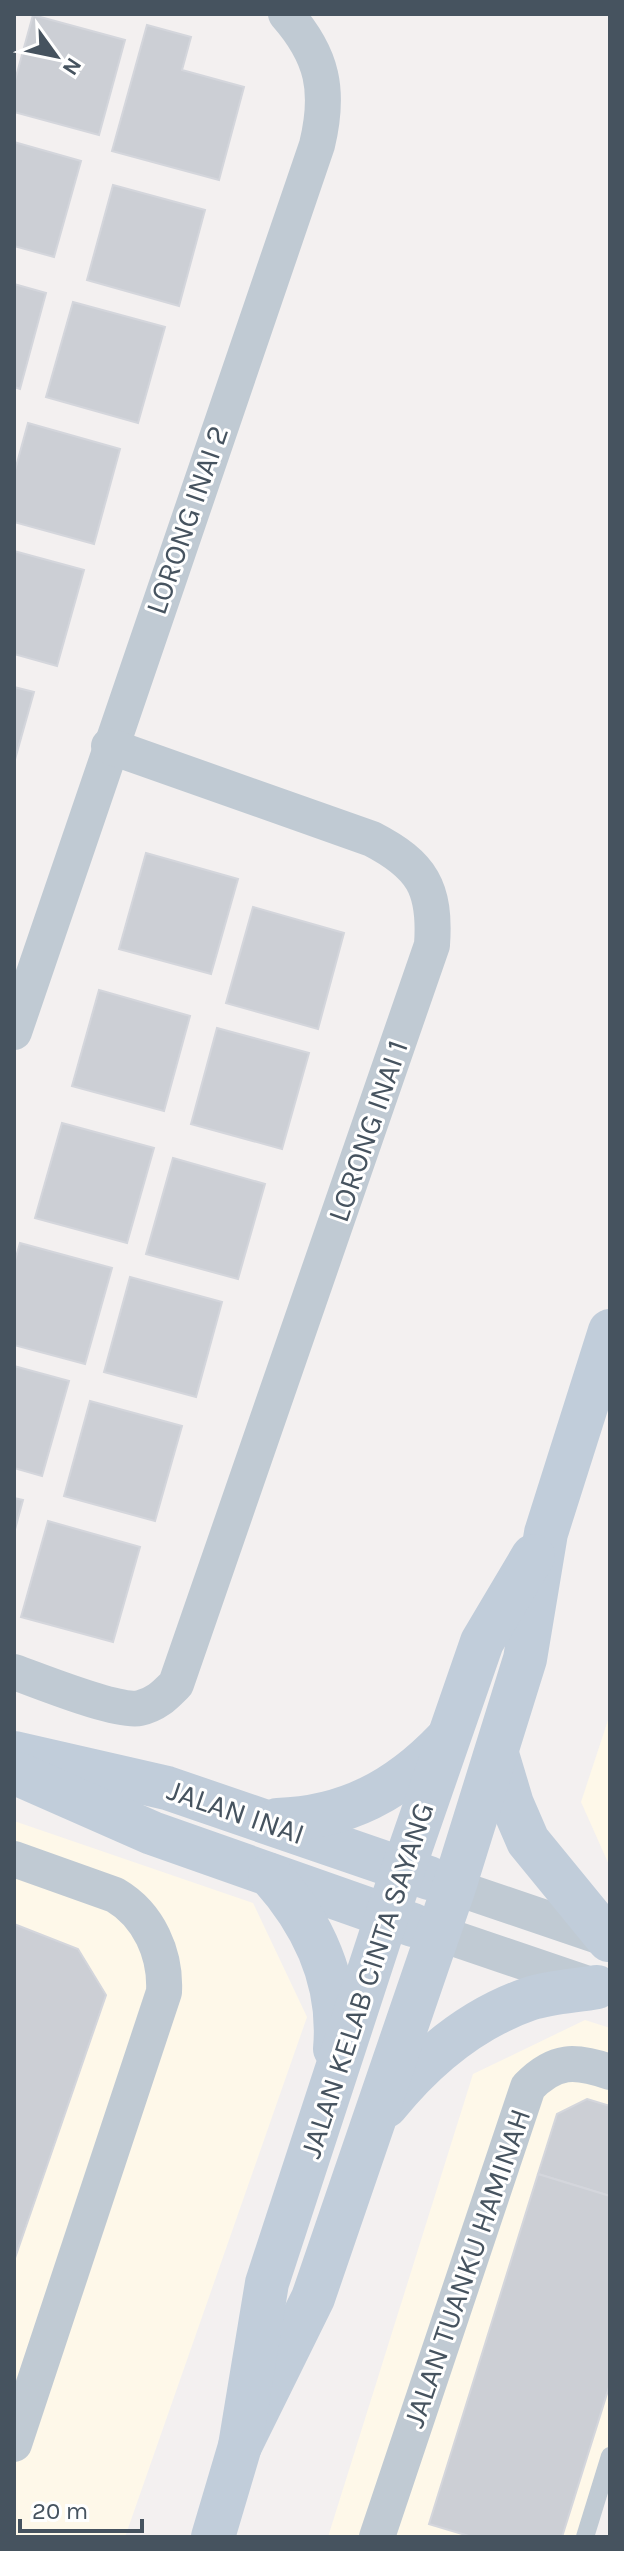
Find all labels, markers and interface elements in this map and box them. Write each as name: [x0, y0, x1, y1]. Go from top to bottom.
north arrow: [16, 16, 96, 96]
text: N: [57, 53, 87, 80]
street label: LORONG INAI 2: [138, 421, 236, 619]
street label: LORONG INAI 1: [320, 1035, 416, 1227]
street label: JALAN INAI: [163, 1772, 309, 1852]
street label: JALAN KELAB CINTA SAYANG: [292, 1798, 442, 2162]
street label: JALAN TUANKU HAMINAH: [396, 2104, 538, 2432]
scale bar: [20, 2483, 142, 2533]
text: 20 m: [32, 2497, 88, 2525]

